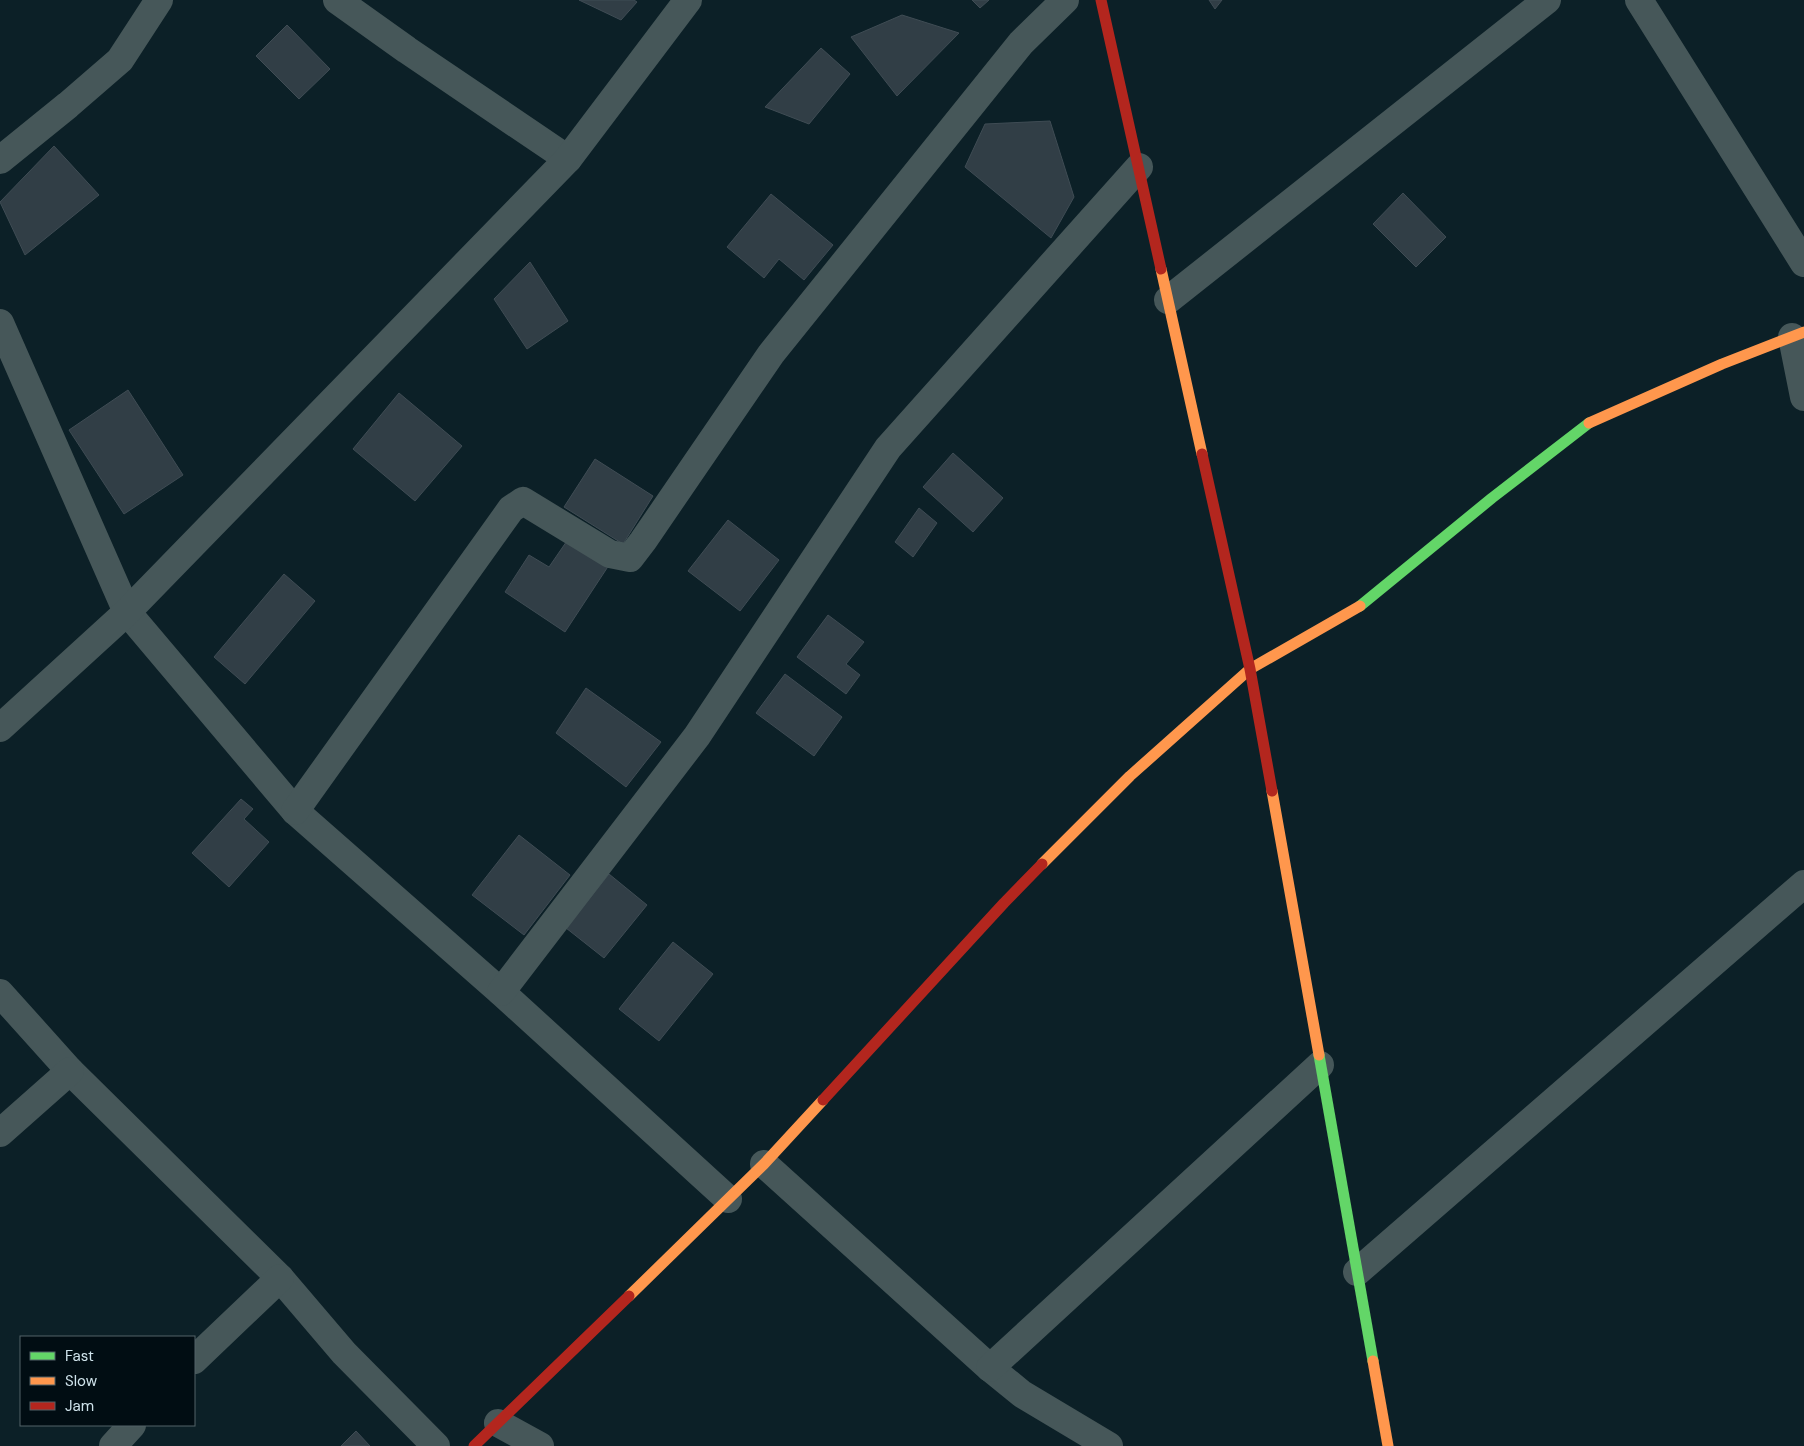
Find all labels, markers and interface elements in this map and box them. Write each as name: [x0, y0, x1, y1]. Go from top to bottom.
legend: [20, 1336, 195, 1426]
text: Fast: [65, 1346, 94, 1366]
text: Slow: [65, 1371, 98, 1391]
text: Jam: [65, 1396, 94, 1416]

